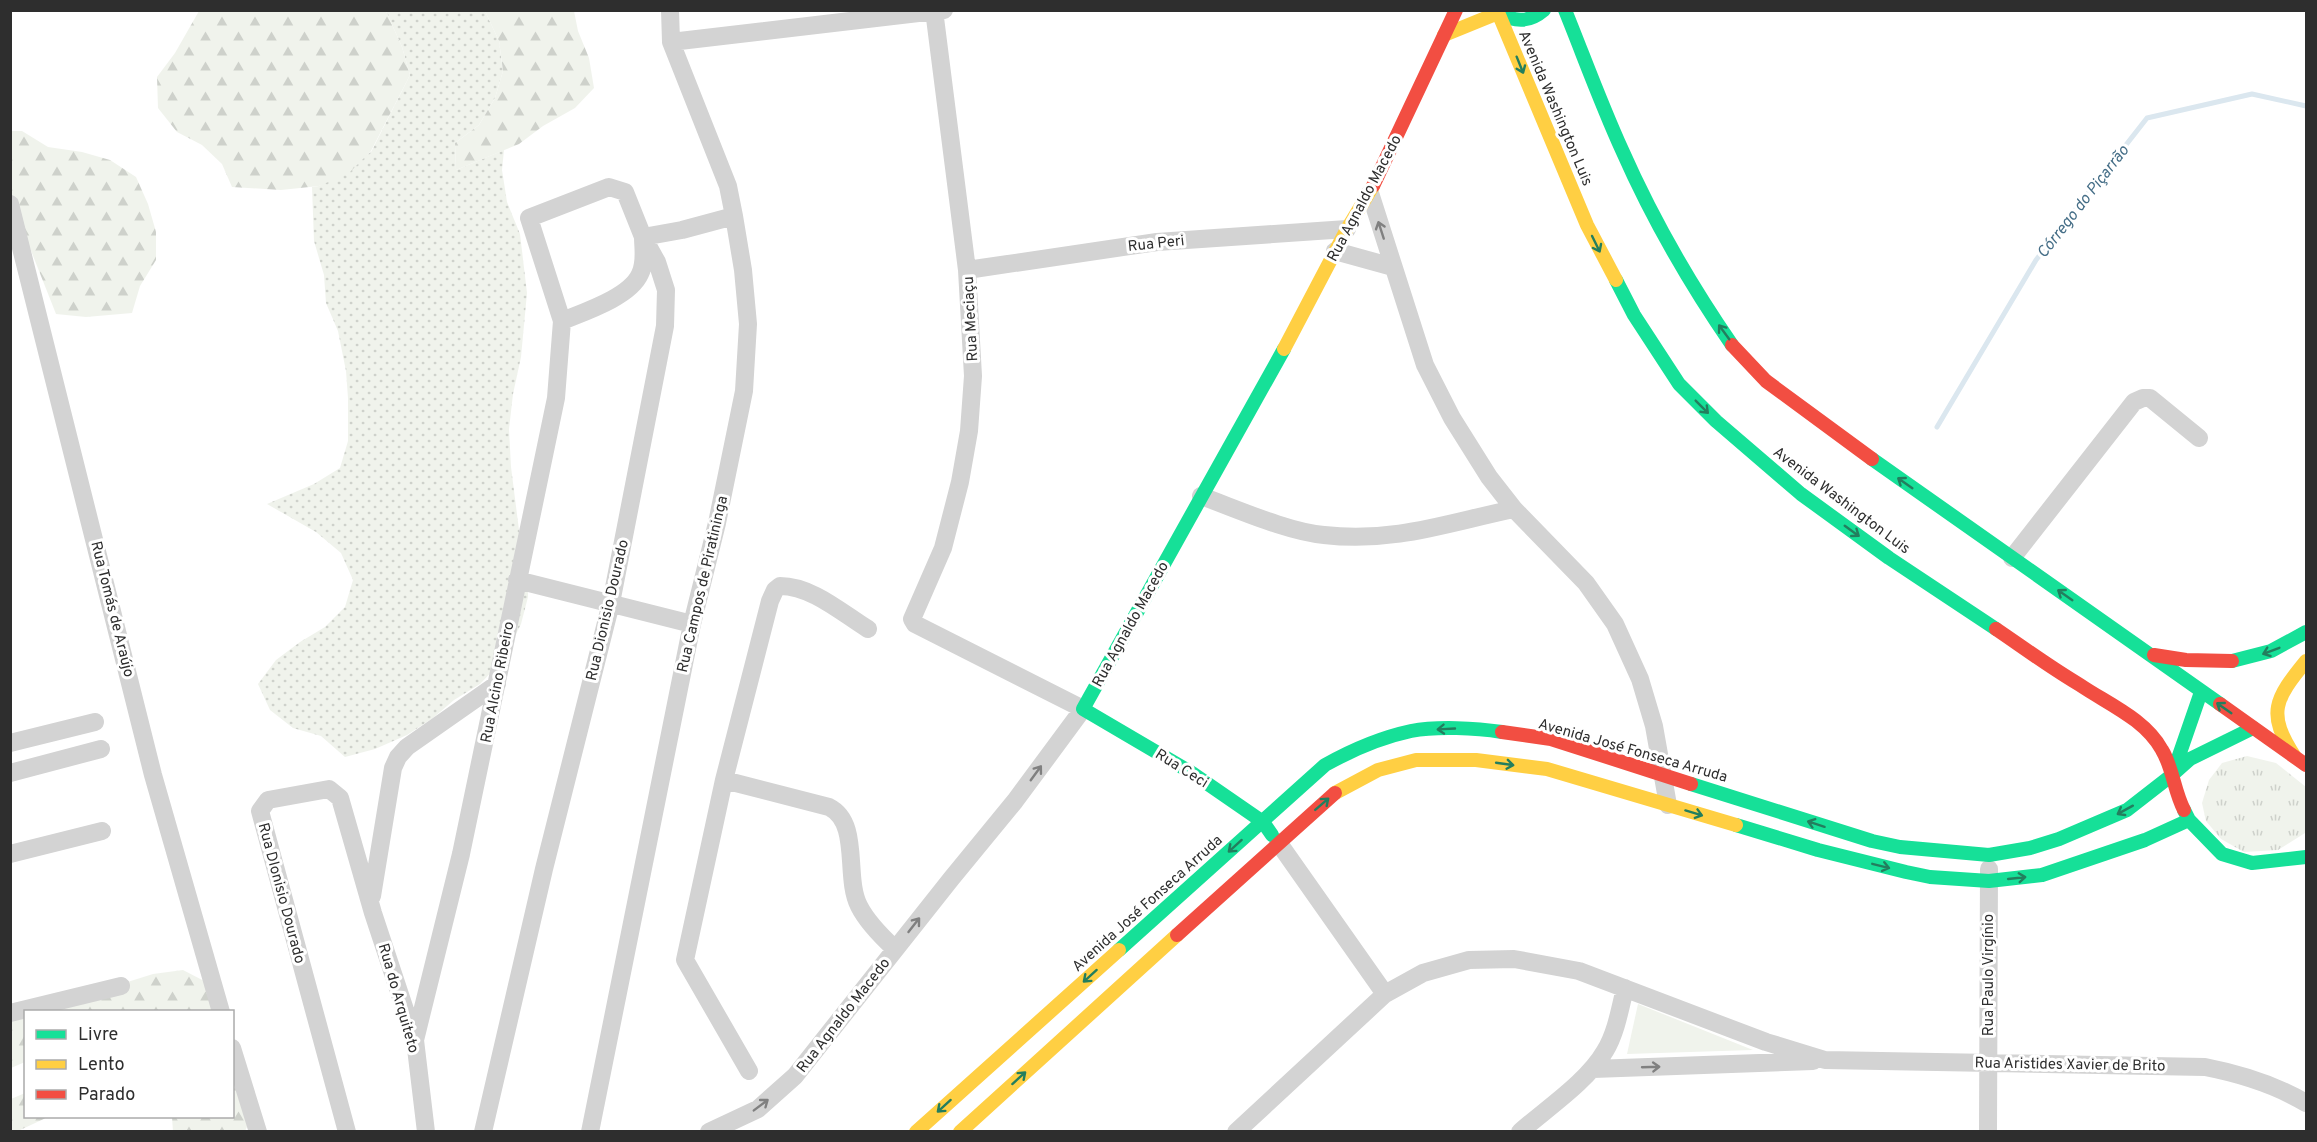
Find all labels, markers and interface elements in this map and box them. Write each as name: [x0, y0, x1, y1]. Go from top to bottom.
street label: Avenida Washington Luis: [1513, 28, 1596, 189]
one-way arrow: [1515, 55, 1526, 73]
street label: Rua Agnaldo Macedo: [1324, 132, 1407, 265]
water label: Córrego do Piçarrão: [2033, 141, 2134, 263]
one-way arrow: [1375, 221, 1386, 240]
street label: Rua Peri: [1127, 232, 1185, 257]
one-way arrow: [1591, 234, 1603, 252]
street label: Rua Meciaçu: [960, 276, 983, 362]
one-way arrow: [1718, 325, 1730, 341]
one-way arrow: [1694, 399, 1709, 414]
street label: Avenida Washington Luis: [1769, 443, 1914, 559]
one-way arrow: [1898, 477, 1914, 489]
street label: Rua Campos de Piratininga: [674, 494, 733, 675]
one-way arrow: [1843, 525, 1859, 537]
street label: Rua Dionisio Dourado: [583, 538, 634, 683]
street label: Rua Tomás de Araújo: [85, 539, 138, 679]
street label: Rua Agnaldo Macedo: [1089, 559, 1174, 691]
one-way arrow: [2057, 589, 2073, 601]
street label: Rua Alcino Ribeiro: [477, 620, 520, 745]
one-way arrow: [2262, 646, 2281, 657]
one-way arrow: [2216, 702, 2233, 714]
street label: Avenida José Fonseca Arruda: [1536, 715, 1729, 788]
one-way arrow: [1437, 724, 1457, 735]
street label: Rua Ceci: [1151, 746, 1211, 793]
one-way arrow: [1495, 758, 1515, 769]
one-way arrow: [1030, 765, 1042, 781]
one-way arrow: [1314, 797, 1329, 811]
one-way arrow: [2117, 804, 2134, 816]
one-way arrow: [1684, 808, 1703, 819]
one-way arrow: [1807, 818, 1826, 829]
street label: Rua DIonisio Dourado: [253, 821, 308, 966]
street label: Avenida José Fonseca Arruda: [1069, 832, 1227, 977]
one-way arrow: [1228, 839, 1243, 853]
one-way arrow: [1871, 860, 1890, 872]
one-way arrow: [2007, 872, 2026, 883]
street label: Rua Paulo Virgínio: [1980, 914, 1999, 1036]
one-way arrow: [908, 917, 921, 933]
street label: Rua do Arquiteto: [373, 941, 422, 1055]
street label: Rua Agnaldo Macedo: [793, 955, 895, 1077]
one-way arrow: [1083, 969, 1098, 983]
legend: [24, 1010, 234, 1118]
text: Livre: [78, 1024, 118, 1047]
text: Lento: [78, 1054, 124, 1077]
street label: Rua Aristides Xavier de Brito: [1974, 1054, 2166, 1077]
one-way arrow: [1641, 1062, 1661, 1073]
one-way arrow: [1012, 1071, 1027, 1085]
text: Parado: [78, 1084, 135, 1107]
one-way arrow: [753, 1098, 769, 1111]
one-way arrow: [937, 1099, 952, 1113]

